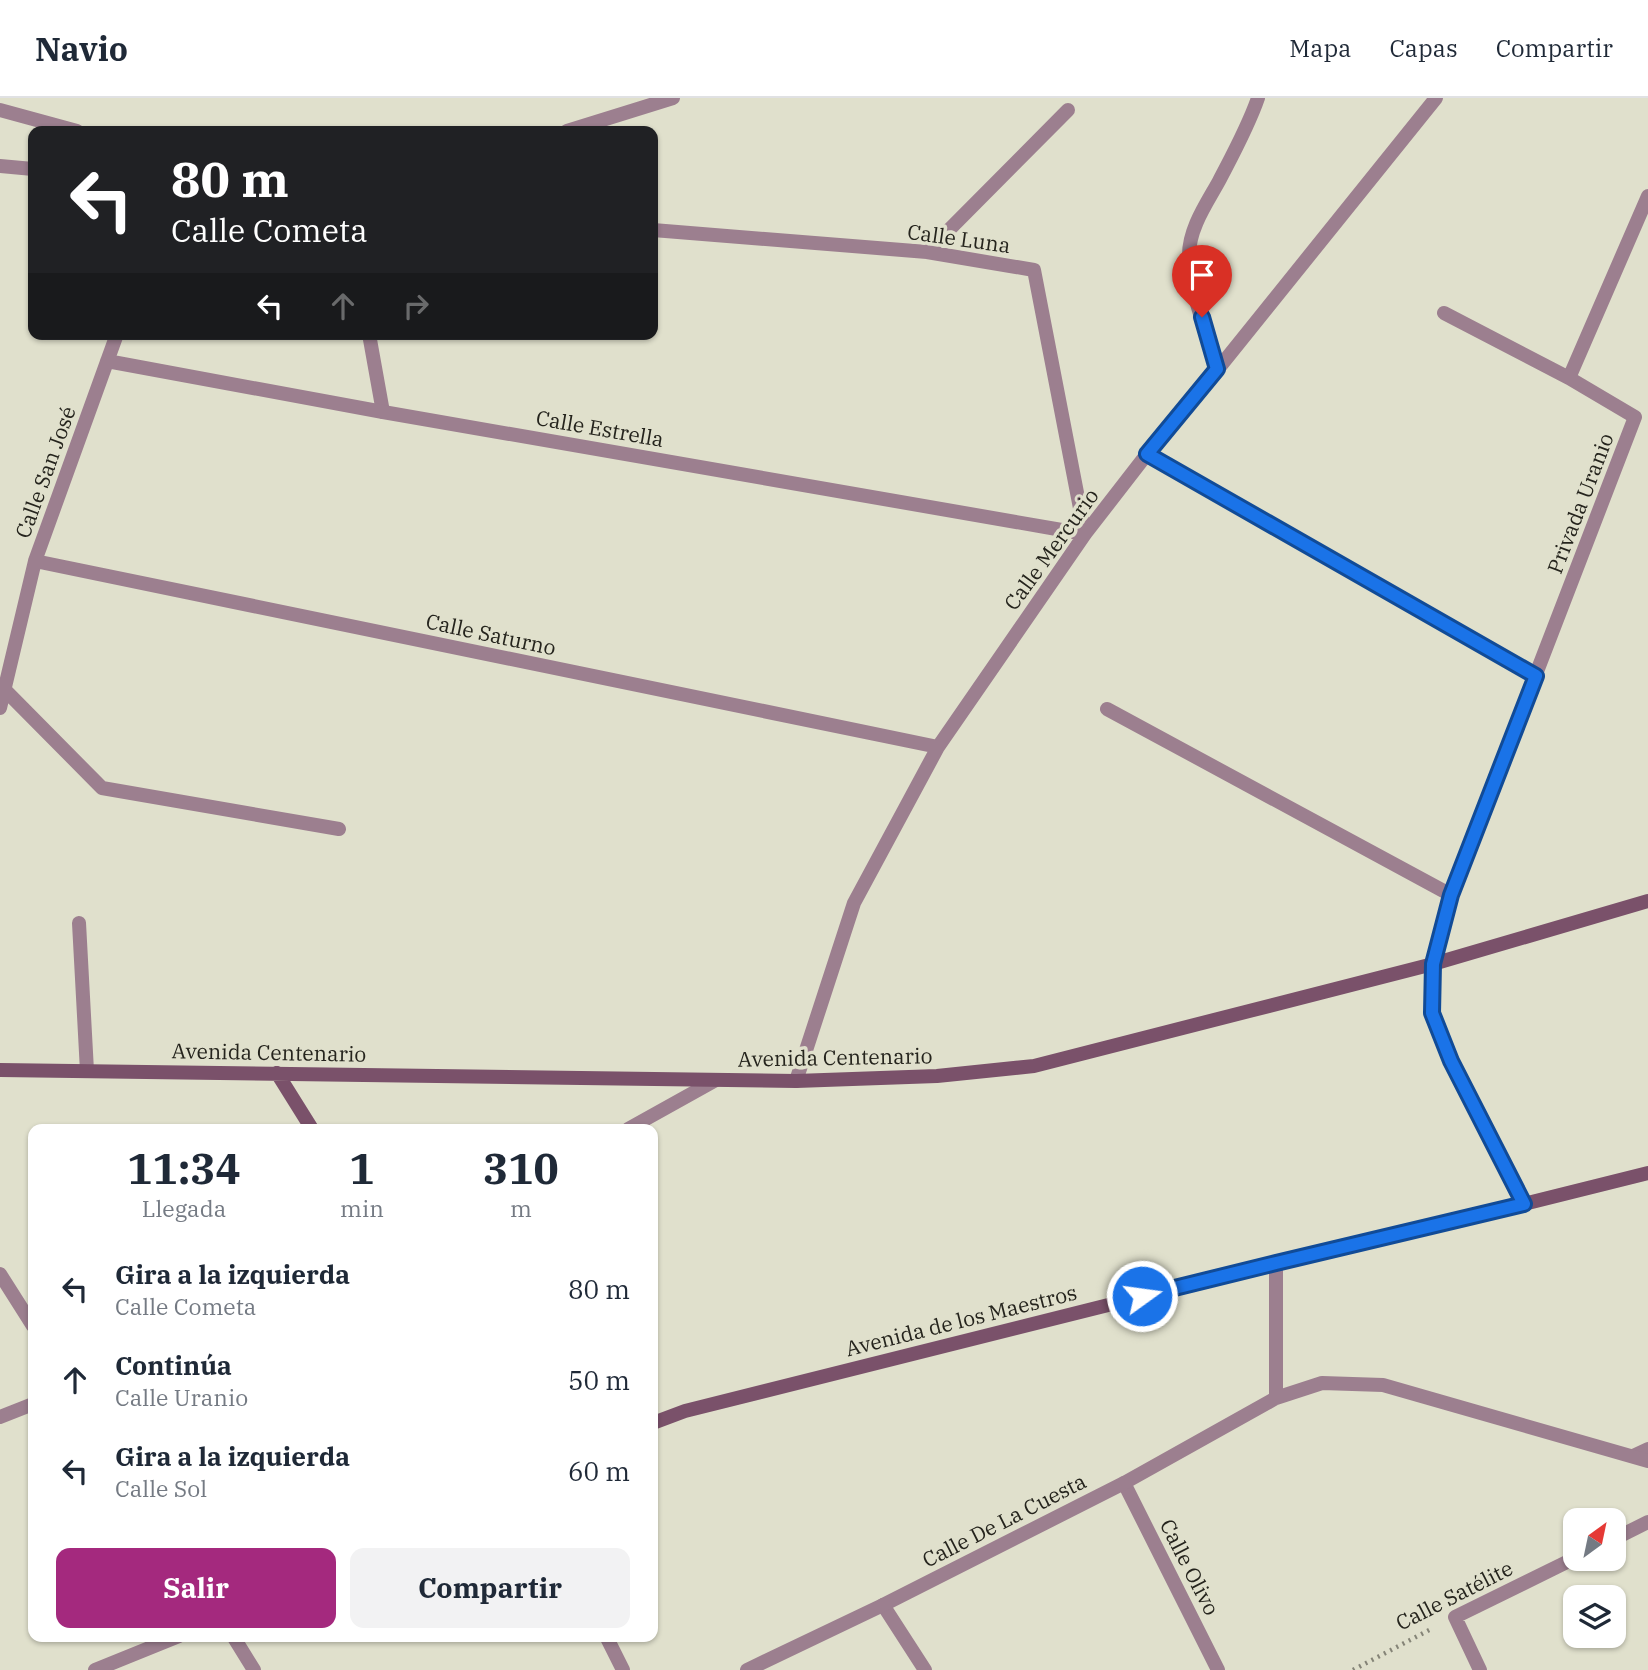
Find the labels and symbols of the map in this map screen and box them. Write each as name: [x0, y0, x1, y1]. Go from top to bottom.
street label: Calle Luna: [906, 217, 1012, 259]
pin: [1172, 245, 1232, 317]
street label: Calle San José: [8, 402, 82, 542]
street label: Calle Estrella: [534, 403, 666, 453]
street label: Privada Uranio: [1540, 429, 1620, 577]
street label: Calle Mercurio: [997, 482, 1105, 616]
street label: Calle Saturno: [423, 607, 559, 661]
street label: Avenida Centenario: [171, 1036, 367, 1068]
street label: Avenida Centenario: [737, 1041, 933, 1073]
position arrow: [1105, 1259, 1179, 1333]
street label: Avenida de los Maestros: [842, 1278, 1080, 1362]
street label: Calle De La Cuesta: [917, 1467, 1091, 1573]
north arrow: [1563, 1508, 1626, 1572]
street label: Calle Olivo: [1154, 1514, 1226, 1620]
street label: Calle Satélite: [1391, 1554, 1517, 1636]

